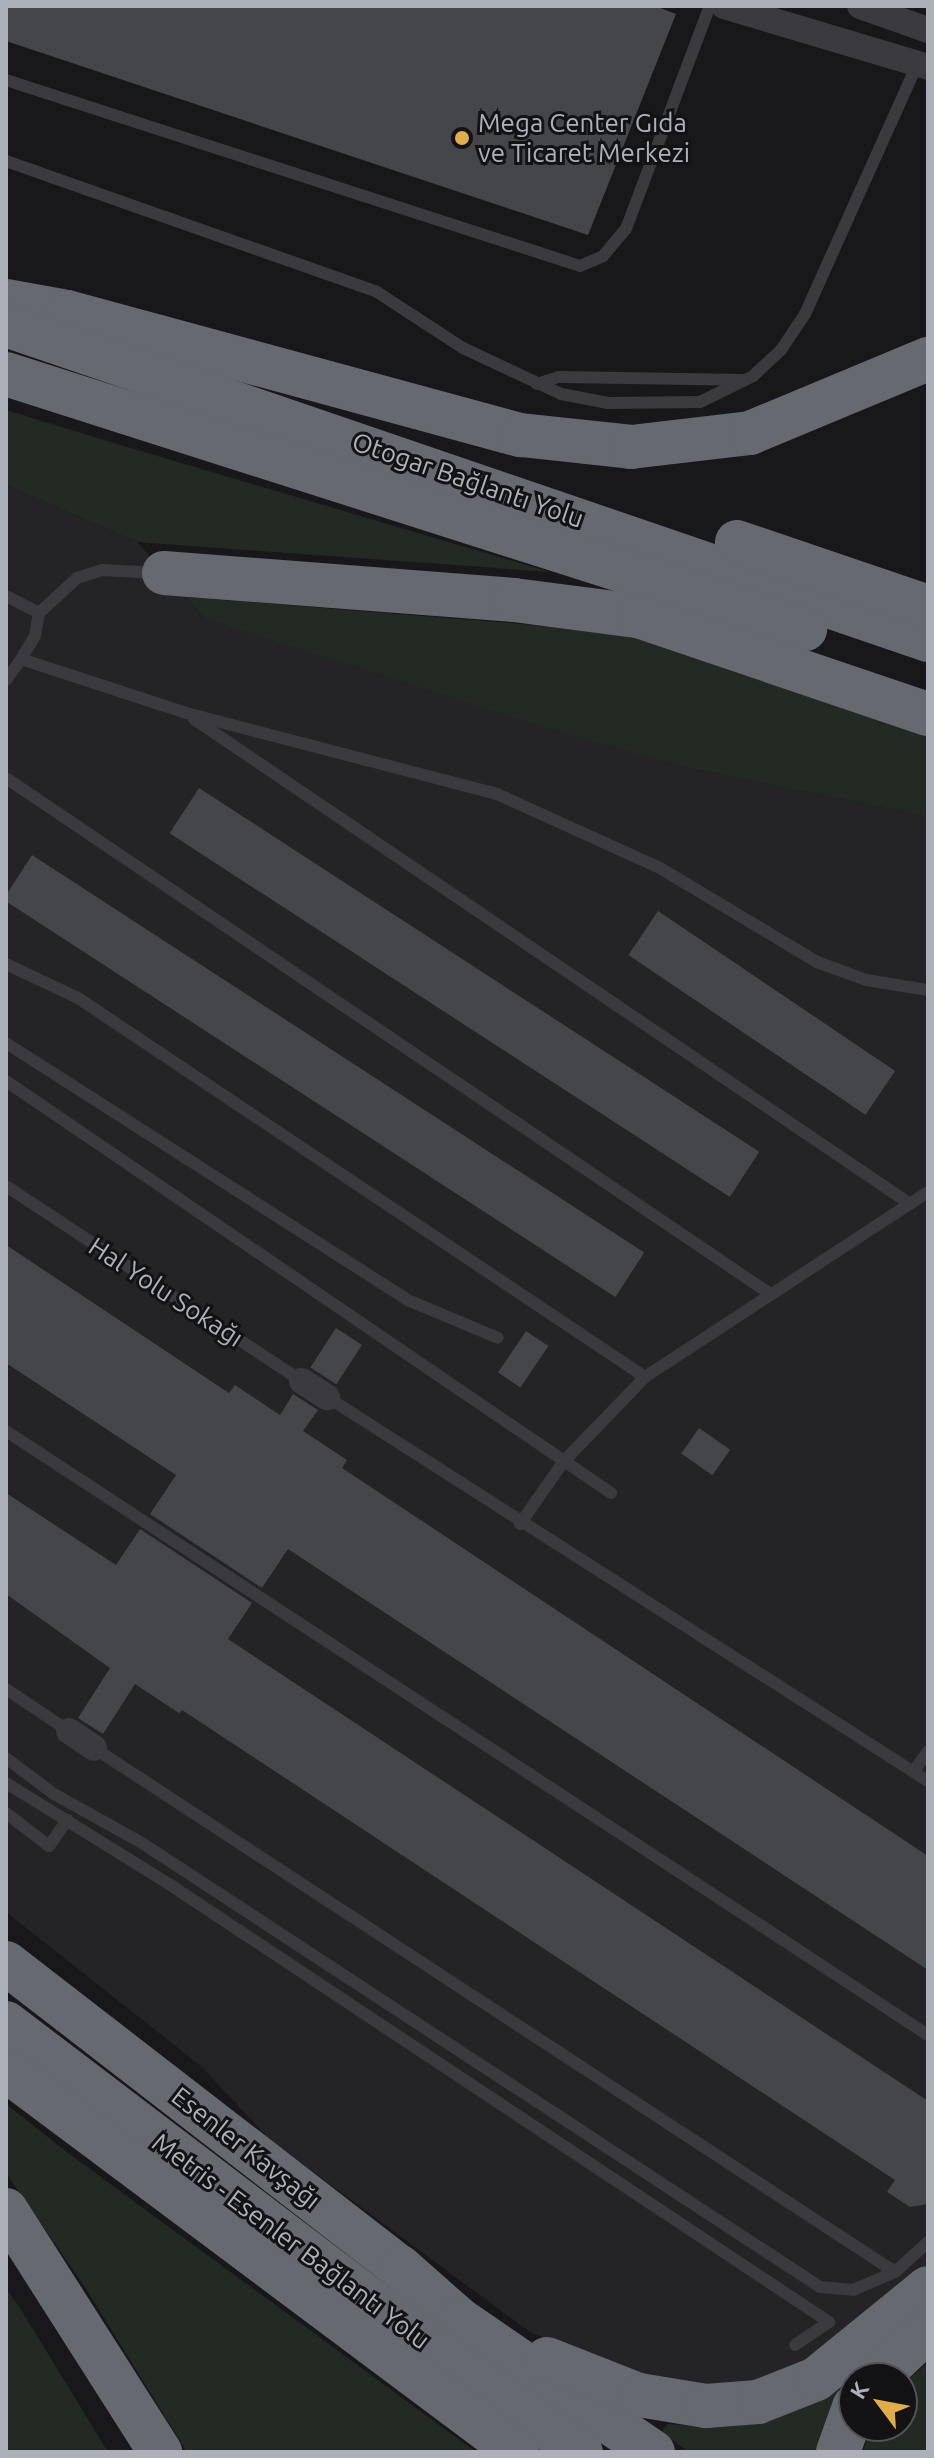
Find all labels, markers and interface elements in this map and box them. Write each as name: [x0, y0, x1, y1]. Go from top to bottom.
place label: Mega Center Gıda ve Ticaret Merkezi: [478, 107, 690, 168]
marker: Mega Center Gıda ve Ticaret Merkezi: [453, 129, 471, 147]
street label: Otogar Bağlantı Yolu: [348, 426, 588, 534]
street label: Hal Yolu Sokağı: [83, 1231, 249, 1353]
street label: Esenler Kavşağı: [166, 2080, 326, 2216]
street label: Metris - Esenler Bağlantı Yolu: [146, 2126, 436, 2356]
north arrow: [838, 2362, 918, 2442]
text: K: [844, 2377, 873, 2403]

